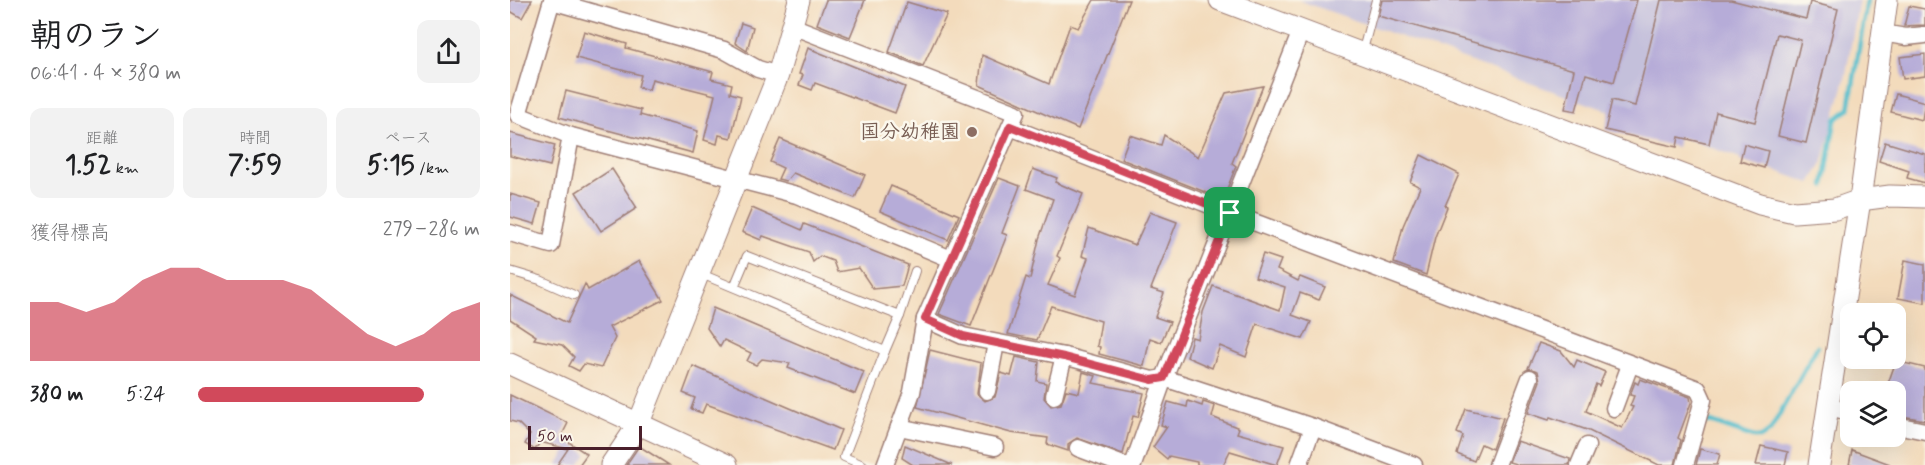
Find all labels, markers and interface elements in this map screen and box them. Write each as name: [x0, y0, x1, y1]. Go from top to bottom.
text: 朝のラン: [30, 15, 162, 59]
button: share: [417, 20, 480, 83]
text: 06:41 · 4 × 380 m: [30, 60, 181, 87]
place label: 国分幼稚園: [860, 119, 960, 146]
marker: 国分幼稚園: [965, 125, 979, 139]
text: 距離: [86, 128, 118, 149]
text: 時間: [239, 128, 271, 149]
text: ペース: [384, 128, 432, 149]
text: 1.52: [65, 149, 111, 183]
text: 7:59: [228, 149, 282, 183]
text: 5:15: [367, 149, 415, 183]
text: km: [111, 158, 139, 179]
text: /km: [415, 158, 449, 179]
pin: [1204, 187, 1255, 238]
icon: arrive: [1213, 196, 1246, 229]
text: 279–286 m: [383, 216, 480, 243]
text: 獲得標高: [30, 220, 110, 247]
map controls: [1840, 303, 1906, 447]
button: locate: [1840, 303, 1906, 369]
text: 380 m: [30, 381, 83, 408]
text: 5:24: [126, 381, 165, 408]
button: layers: [1840, 381, 1906, 447]
scale bar: [528, 423, 642, 450]
text: 50 m: [537, 426, 573, 447]

